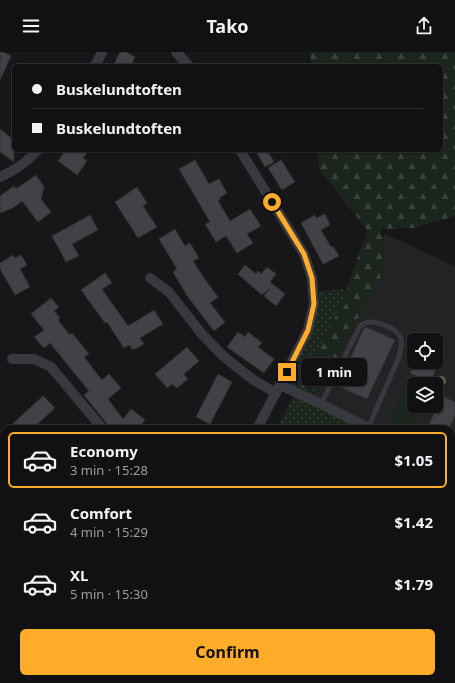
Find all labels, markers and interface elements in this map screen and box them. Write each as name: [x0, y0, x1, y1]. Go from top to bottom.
text: Tako: [206, 14, 249, 38]
icon: menu: [20, 15, 42, 37]
icon: share: [413, 15, 435, 37]
text: Buskelundtoften: [56, 79, 182, 99]
text: Buskelundtoften: [56, 118, 182, 138]
route start: [263, 193, 281, 211]
map controls: [407, 333, 443, 413]
button: locate: [407, 333, 443, 369]
callout: 1 min: [301, 358, 367, 386]
route end: [278, 363, 296, 381]
text: 1 min: [316, 363, 352, 381]
button: layers: [407, 377, 443, 413]
text: Economy: [70, 441, 138, 461]
icon: car: [22, 442, 58, 478]
text: $1.05: [394, 450, 433, 470]
text: 3 min · 15:28: [70, 461, 148, 479]
text: Comfort: [70, 503, 132, 523]
icon: car: [22, 504, 58, 540]
text: $1.42: [394, 512, 433, 532]
text: 4 min · 15:29: [70, 523, 148, 541]
text: XL: [70, 565, 88, 585]
icon: car: [22, 566, 58, 602]
text: $1.79: [394, 574, 433, 594]
text: 5 min · 15:30: [70, 585, 148, 603]
button: Confirm: [20, 629, 435, 675]

